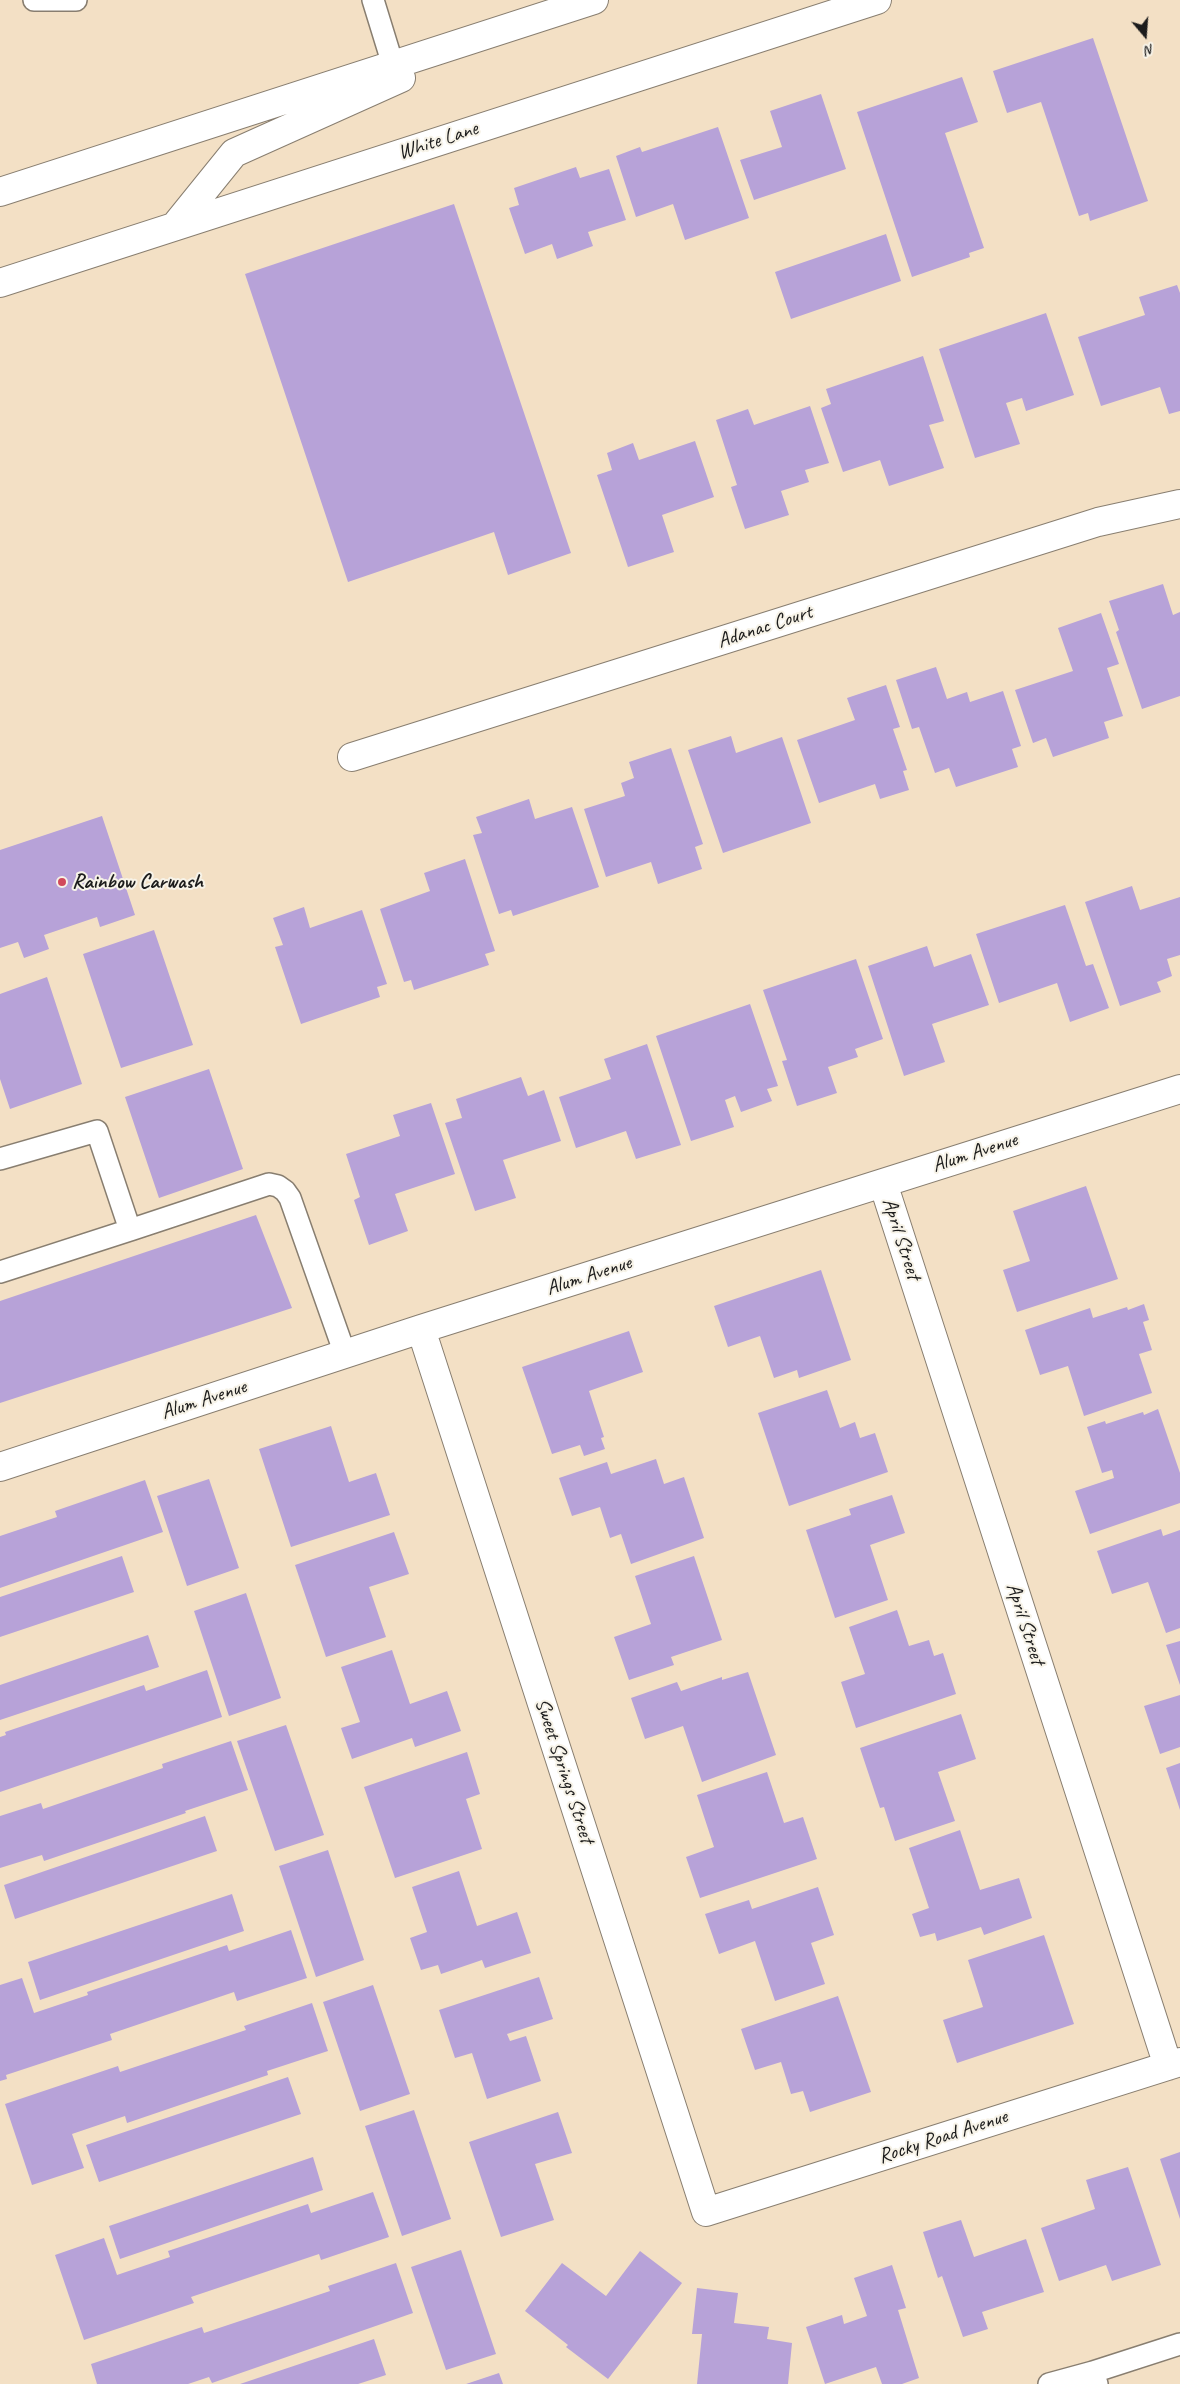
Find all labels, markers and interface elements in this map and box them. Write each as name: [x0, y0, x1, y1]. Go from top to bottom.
north arrow: [1120, 10, 1170, 60]
text: N: [1143, 40, 1157, 59]
street label: White Lane: [395, 116, 481, 166]
street label: Adanac Court: [714, 600, 816, 654]
place label: Rainbow Carwash: [72, 869, 203, 895]
marker: Rainbow Carwash: [56, 876, 68, 888]
street label: Alum Avenue: [929, 1127, 1021, 1179]
street label: April Street: [876, 1195, 926, 1283]
street label: Alum Avenue: [543, 1250, 635, 1302]
street label: Alum Avenue: [158, 1374, 250, 1426]
street label: April Street: [1000, 1580, 1050, 1668]
street label: Sweet Springs Street: [529, 1695, 599, 1847]
street label: Rocky Road Avenue: [875, 2104, 1011, 2170]

